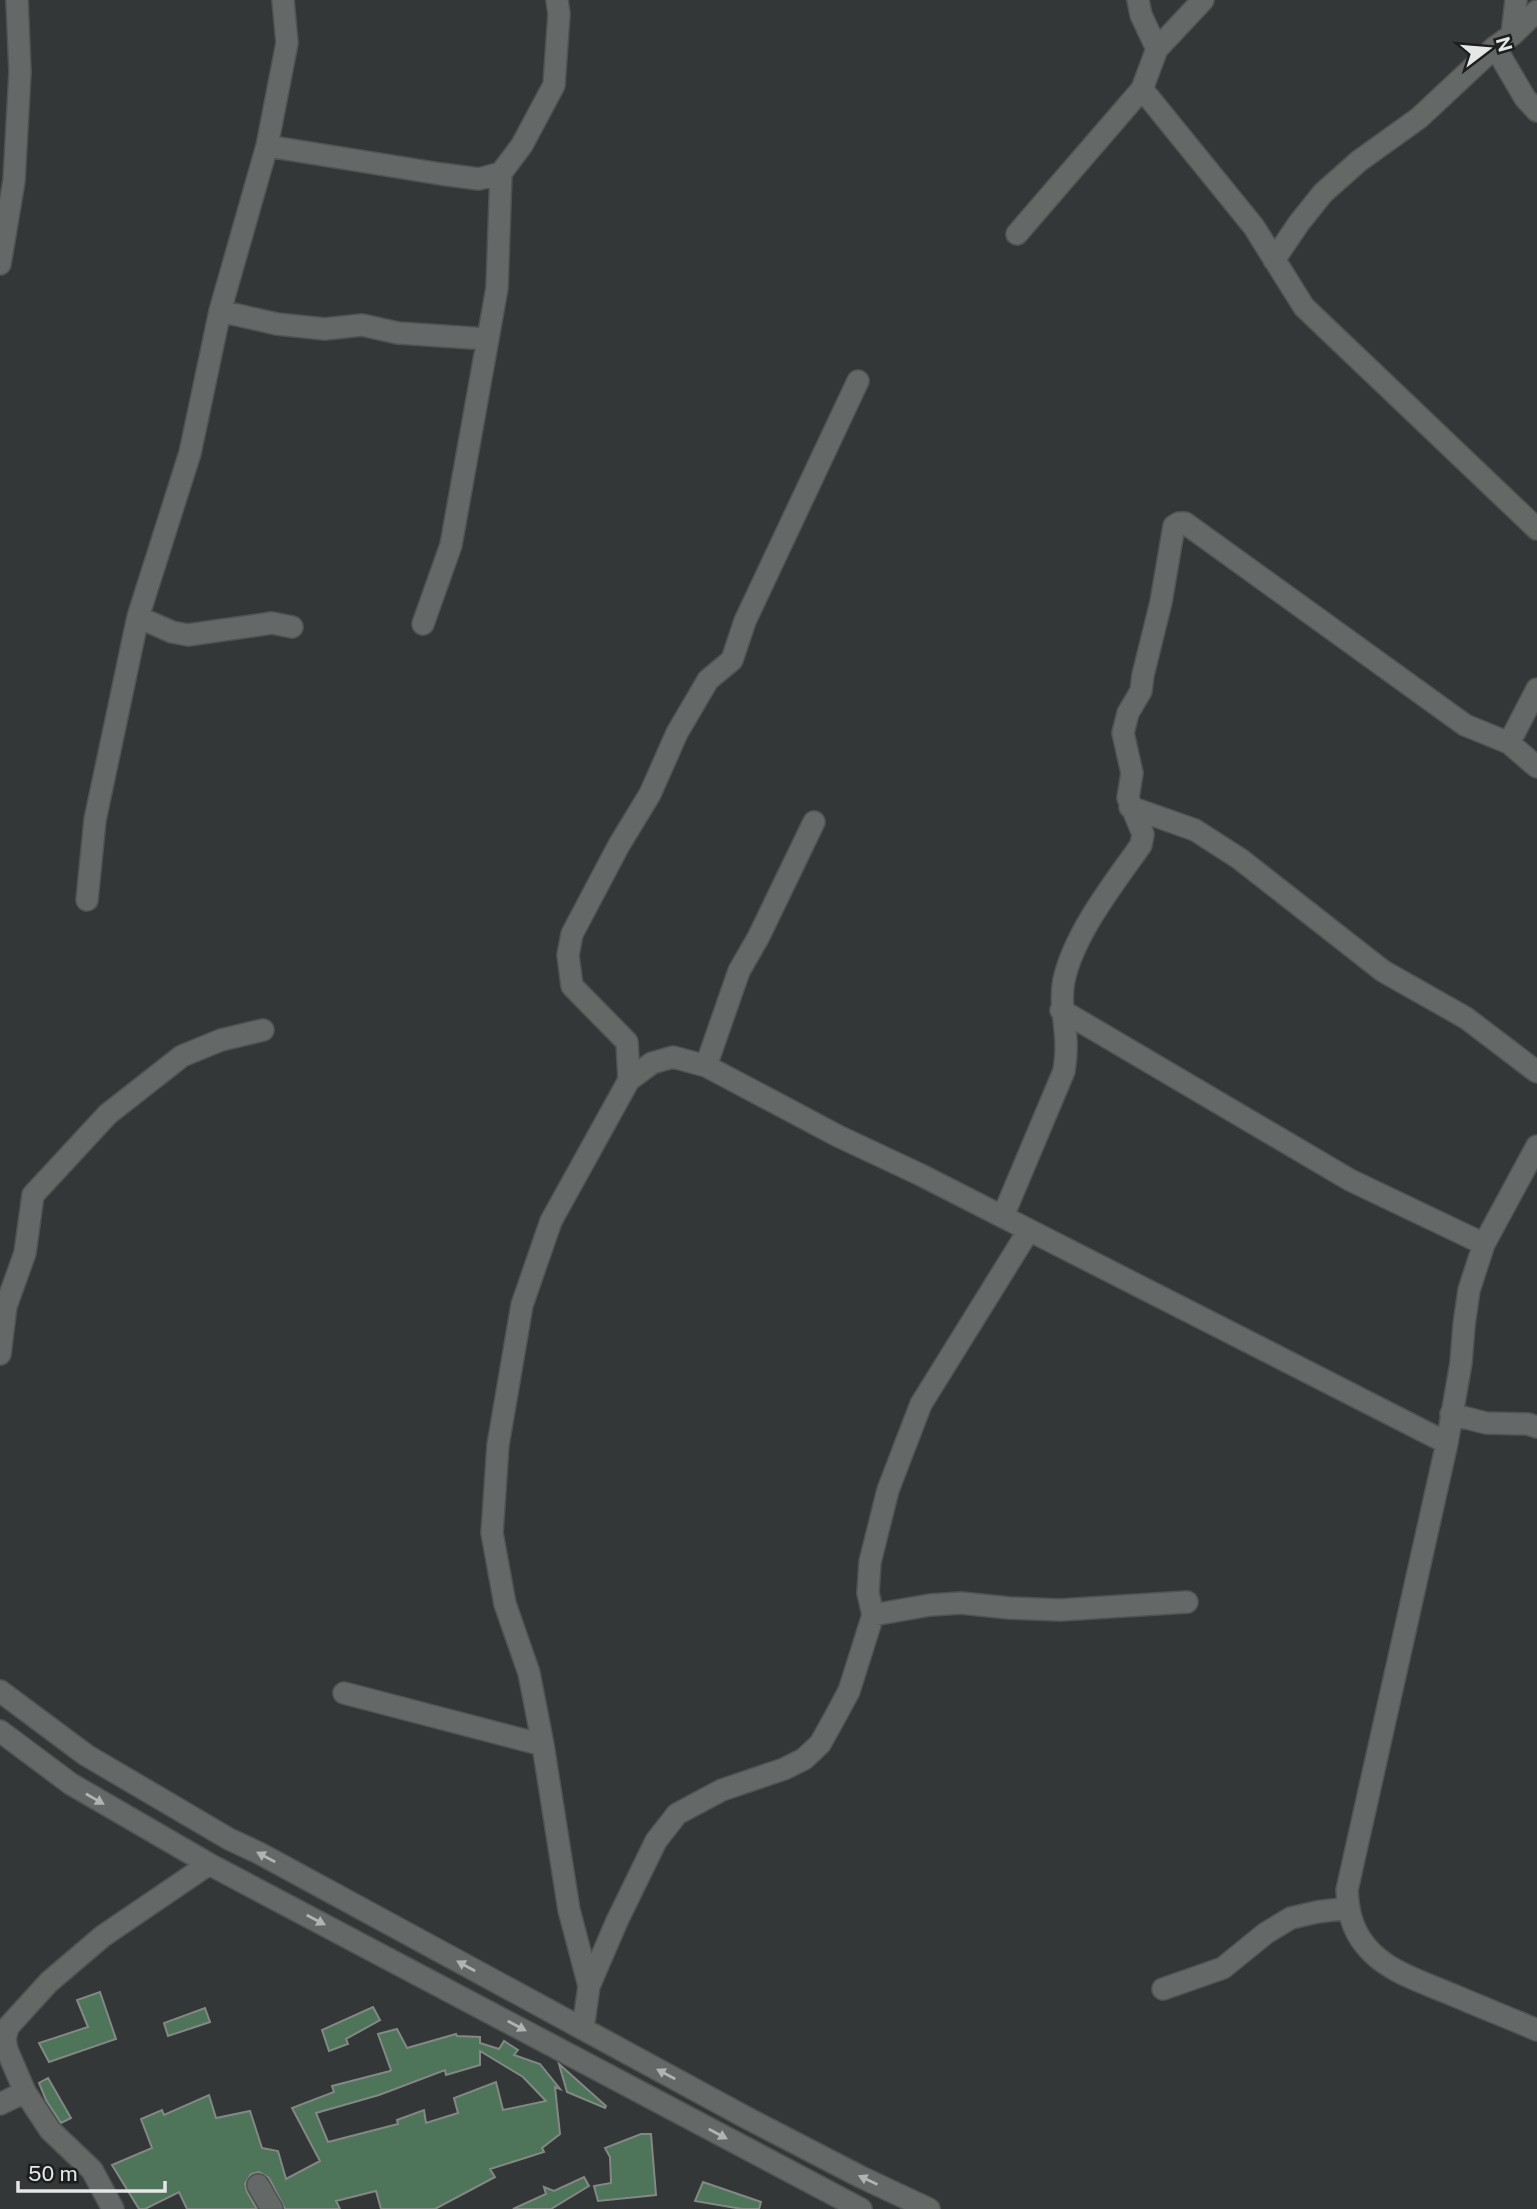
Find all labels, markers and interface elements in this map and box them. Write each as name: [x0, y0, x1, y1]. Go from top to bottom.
north arrow: [1453, 14, 1523, 84]
text: N: [1492, 34, 1517, 54]
one-way arrow: [86, 1792, 105, 1805]
one-way arrow: [256, 1852, 276, 1863]
one-way arrow: [306, 1914, 326, 1926]
one-way arrow: [456, 1960, 476, 1972]
one-way arrow: [507, 2021, 527, 2032]
one-way arrow: [656, 2069, 676, 2080]
one-way arrow: [708, 2128, 728, 2140]
scale bar: [18, 2150, 164, 2194]
text: 50 m: [28, 2161, 78, 2186]
one-way arrow: [858, 2174, 878, 2186]

